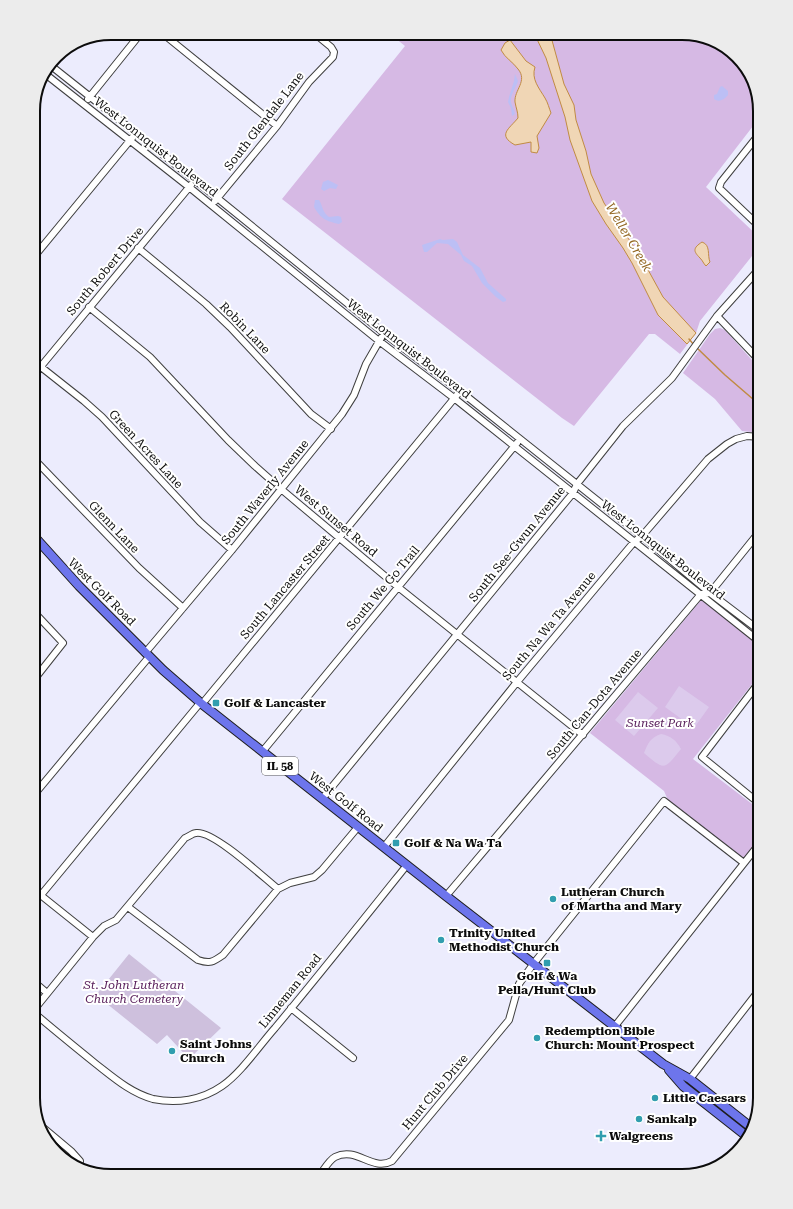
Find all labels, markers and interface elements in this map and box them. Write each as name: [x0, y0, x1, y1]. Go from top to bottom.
street label: South Glendale Lane: [221, 69, 307, 173]
street label: West Lonnquist Boulevard: [91, 94, 221, 200]
water label: Weller Creek: [603, 200, 656, 275]
street label: South Robert Drive: [64, 223, 146, 318]
street label: West Lonnquist Boulevard: [344, 296, 474, 402]
street label: Robin Lane: [217, 299, 273, 357]
street label: Green Acres Lane: [106, 407, 186, 491]
street label: South Waverly Avenue: [218, 436, 312, 547]
street label: West Sunset Road: [292, 482, 380, 560]
street label: South See-Gwun Avenue: [466, 483, 568, 605]
street label: West Lonnquist Boulevard: [598, 497, 728, 603]
street label: Glenn Lane: [86, 498, 142, 556]
street label: South Lancaster Street: [237, 532, 333, 642]
street label: South We Go Trail: [344, 543, 423, 633]
street label: West Golf Road: [65, 555, 139, 629]
street label: South Na Wa Ta Avenue: [499, 568, 599, 683]
street label: South Can-Dota Avenue: [544, 646, 644, 762]
place label: Golf & Lancaster: [224, 696, 326, 710]
marker: Golf & Lancaster: [211, 698, 221, 708]
park label: Sunset Park: [625, 716, 694, 730]
road number: IL 58: [262, 757, 298, 775]
street label: West Golf Road: [307, 769, 386, 835]
place label: Golf & Na Wa Ta: [404, 836, 502, 850]
marker: Golf & Na Wa Ta: [391, 838, 401, 848]
place label: Lutheran Church of Martha and Mary: [561, 885, 682, 913]
marker: Lutheran Church of Martha and Mary: [548, 894, 558, 904]
place label: Trinity United Methodist Church: [449, 926, 559, 954]
marker: Trinity United Methodist Church: [436, 935, 446, 945]
street label: Linneman Road: [256, 951, 324, 1031]
marker: Golf & Wa Pella/Hunt Club: [542, 958, 552, 968]
place label: Golf & Wa Pella/Hunt Club: [498, 969, 596, 997]
park label: St. John Lutheran Church Cemetery: [83, 978, 184, 1006]
place label: Redemption Bible Church: Mount Prospect: [545, 1024, 694, 1052]
marker: Redemption Bible Church: Mount Prospect: [532, 1033, 542, 1043]
place label: Saint Johns Church: [180, 1037, 252, 1065]
marker: Saint Johns Church: [167, 1046, 177, 1056]
street label: Hunt Club Drive: [399, 1051, 471, 1133]
place label: Little Caesars: [663, 1091, 746, 1105]
marker: Little Caesars: [650, 1093, 660, 1103]
place label: Sankalp: [647, 1112, 697, 1126]
marker: Sankalp: [634, 1114, 644, 1124]
place label: Walgreens: [609, 1129, 673, 1143]
marker: Walgreens: [596, 1131, 606, 1141]

